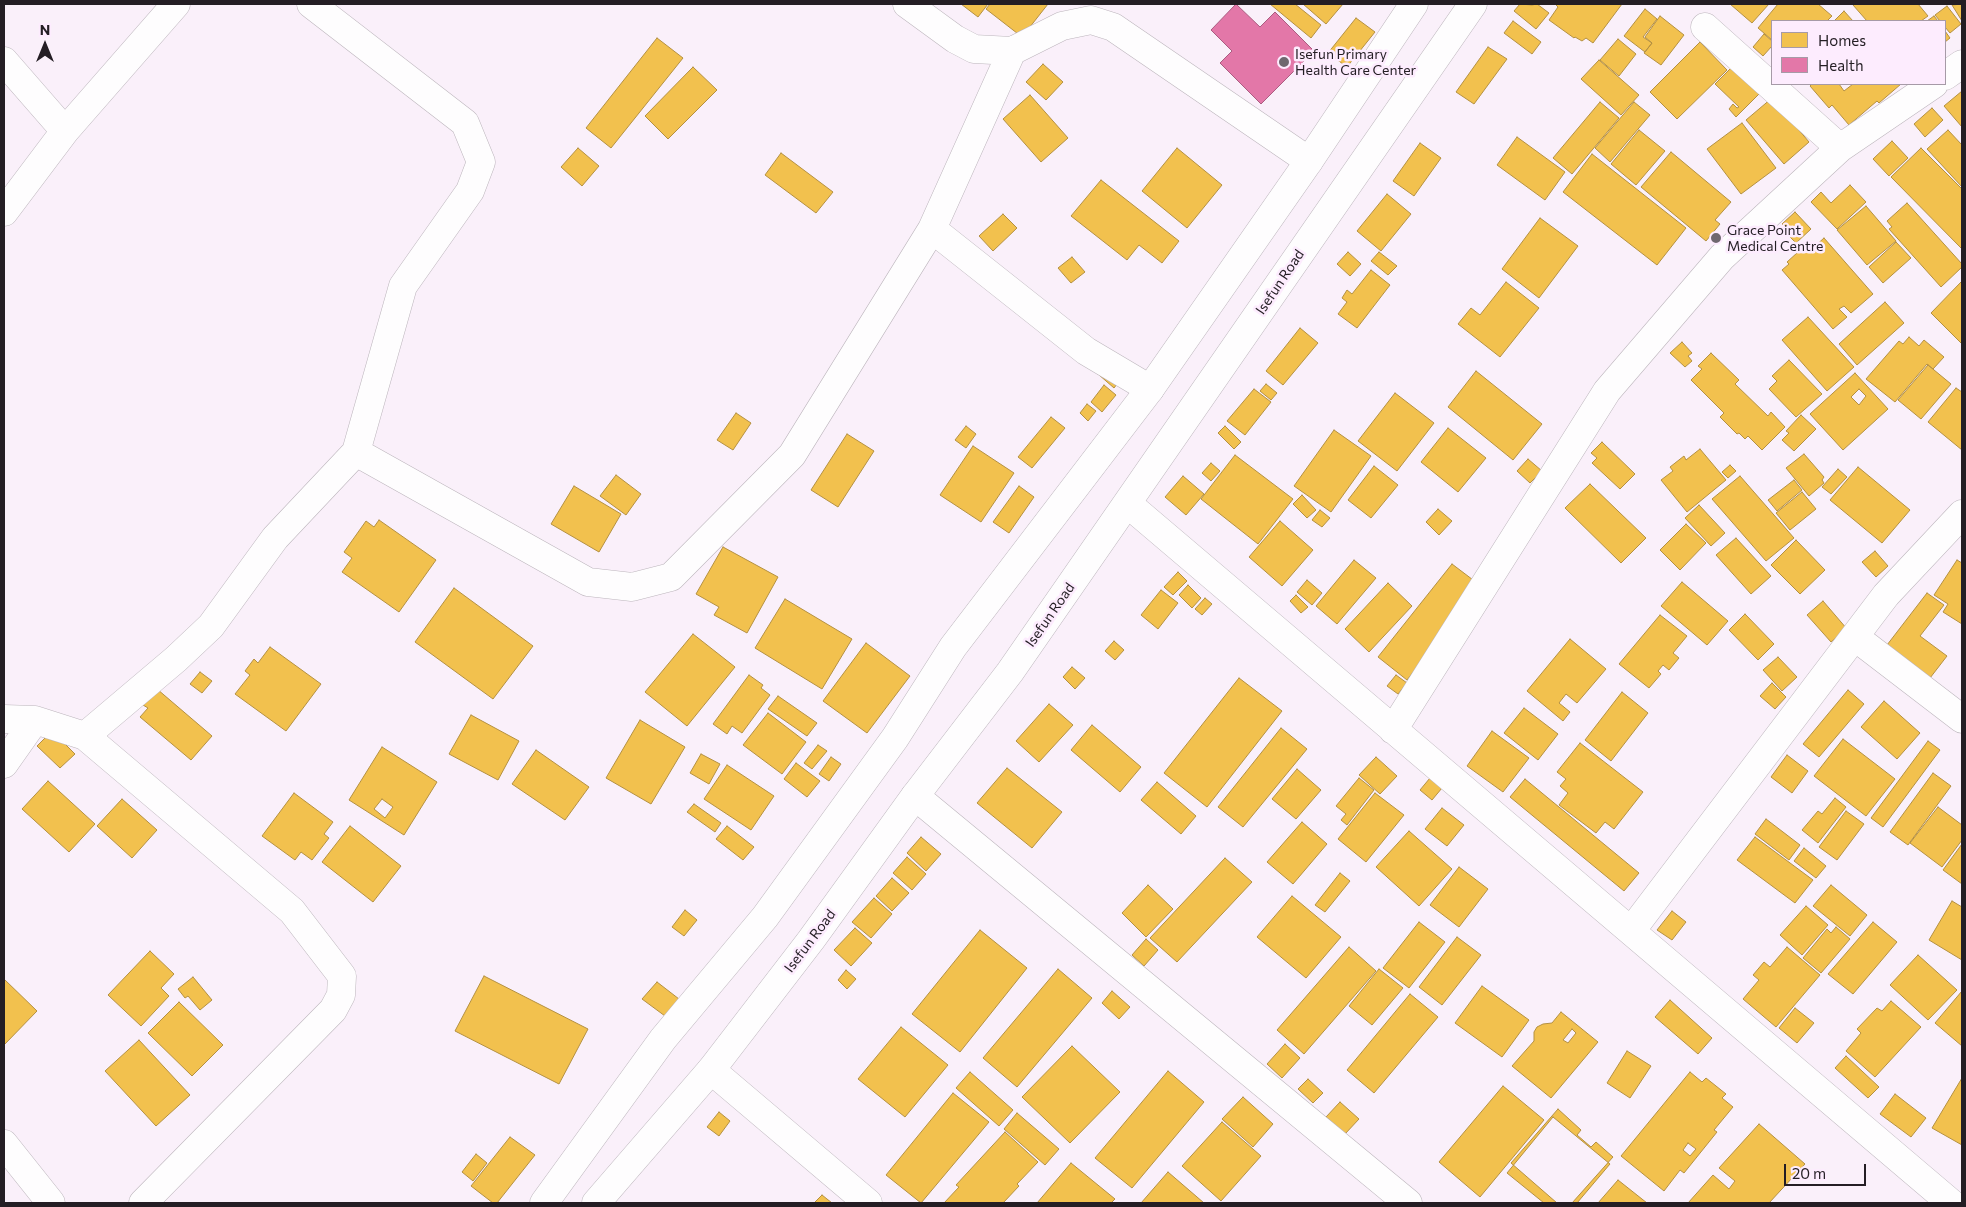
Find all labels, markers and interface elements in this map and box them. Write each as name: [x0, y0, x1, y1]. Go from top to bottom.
north arrow: [20, 20, 70, 70]
legend: [1771, 20, 1946, 85]
text: N: [40, 21, 50, 38]
text: Homes: [1818, 31, 1866, 49]
place label: Isefun Primary Health Care Center: [1295, 46, 1416, 78]
marker: Isefun Primary Health Care Center: [1277, 55, 1291, 69]
text: Health: [1818, 56, 1864, 74]
place label: Grace Point Medical Centre: [1727, 222, 1823, 254]
marker: Grace Point Medical Centre: [1709, 231, 1723, 245]
street label: Isefun Road: [1252, 246, 1308, 318]
street label: Isefun Road: [1022, 580, 1078, 650]
street label: Isefun Road: [781, 906, 839, 976]
scale bar: [1786, 1154, 1868, 1186]
text: 20 m: [1792, 1164, 1826, 1182]

